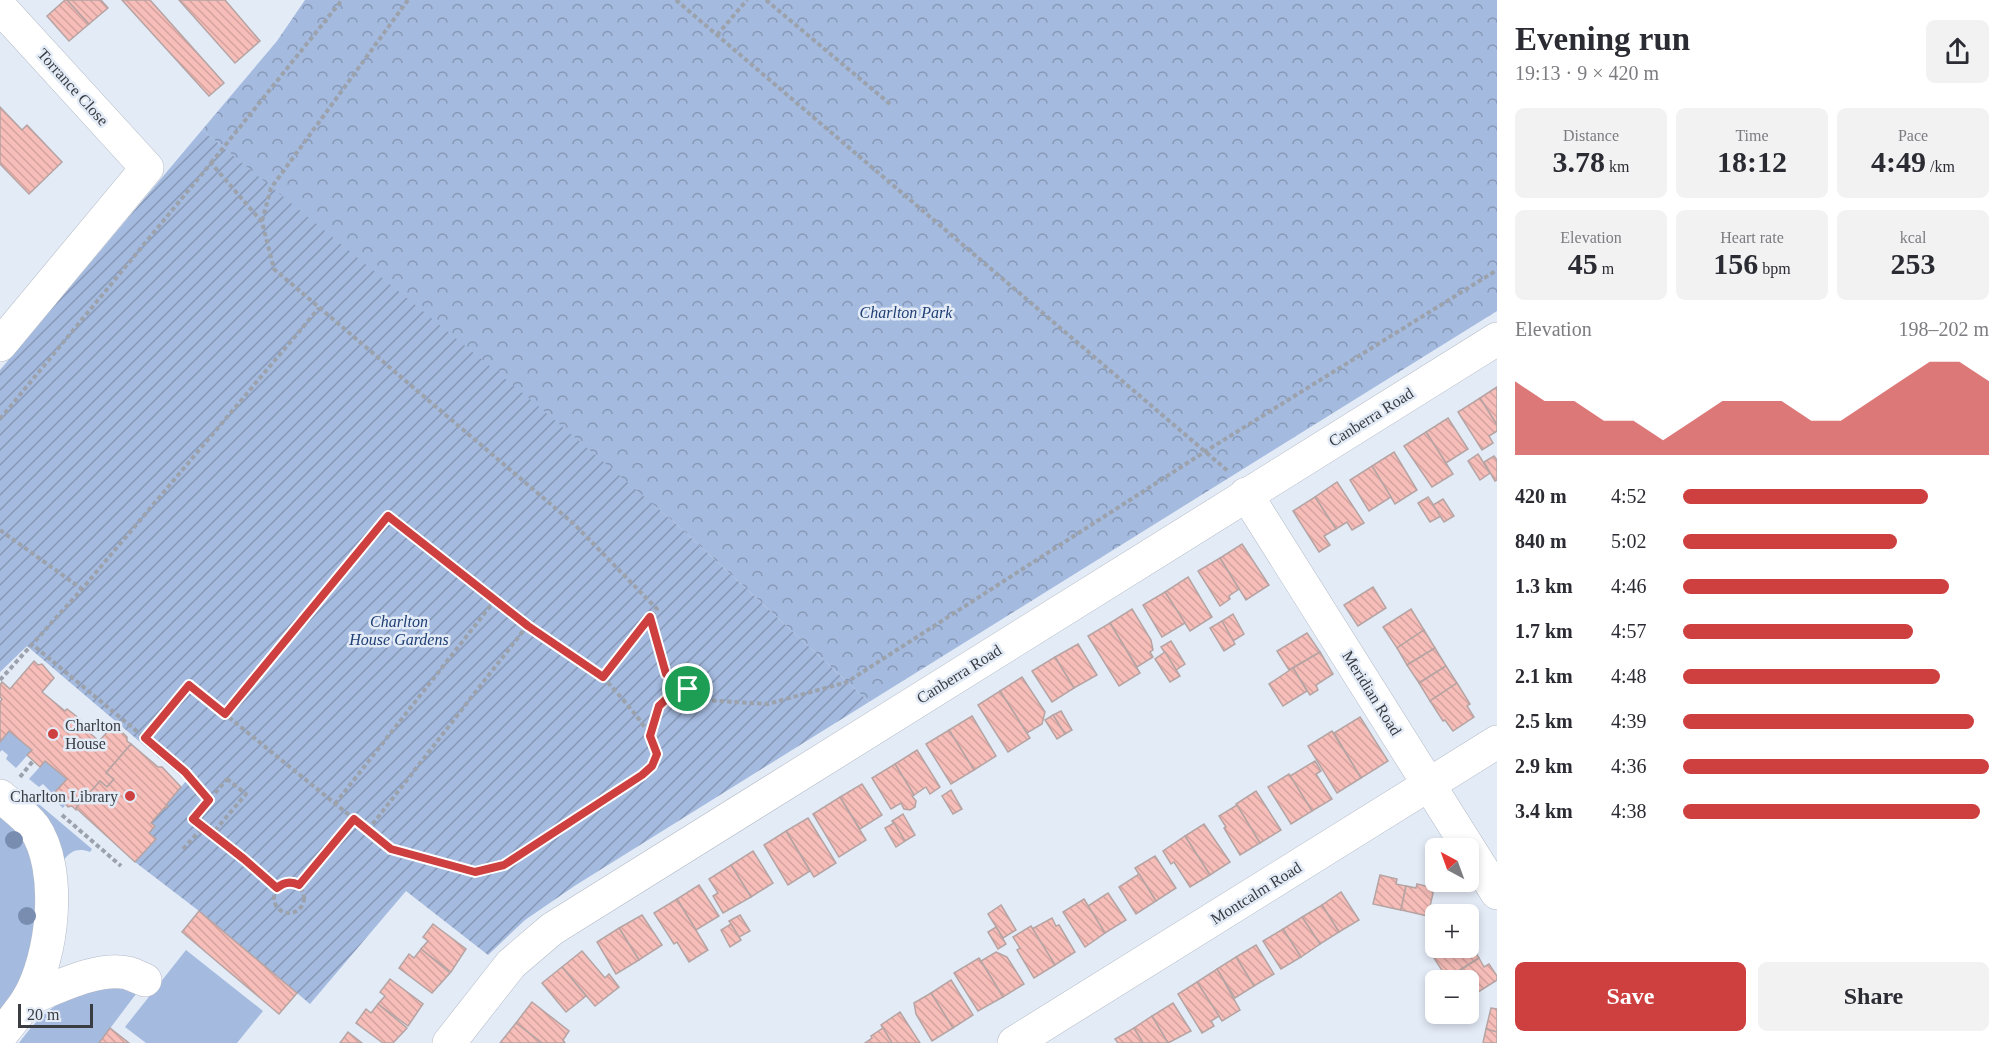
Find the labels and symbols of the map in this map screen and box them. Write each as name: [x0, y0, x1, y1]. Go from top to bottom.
street label: Torrance Close: [34, 45, 112, 129]
park label: Charlton Park: [860, 304, 953, 321]
street label: Canberra Road: [1326, 384, 1416, 450]
park label: Charlton House Gardens: [348, 613, 449, 648]
street label: Canberra Road: [914, 641, 1004, 707]
street label: Meridian Road: [1339, 648, 1405, 738]
pin: [662, 663, 713, 714]
place label: Charlton House: [65, 717, 121, 752]
marker: Charlton House: [46, 727, 60, 741]
place label: Charlton Library: [10, 788, 118, 806]
marker: Charlton Library: [123, 789, 137, 803]
north arrow: [1425, 838, 1479, 892]
street label: Montcalm Road: [1208, 858, 1304, 928]
scale bar: [18, 1001, 93, 1028]

